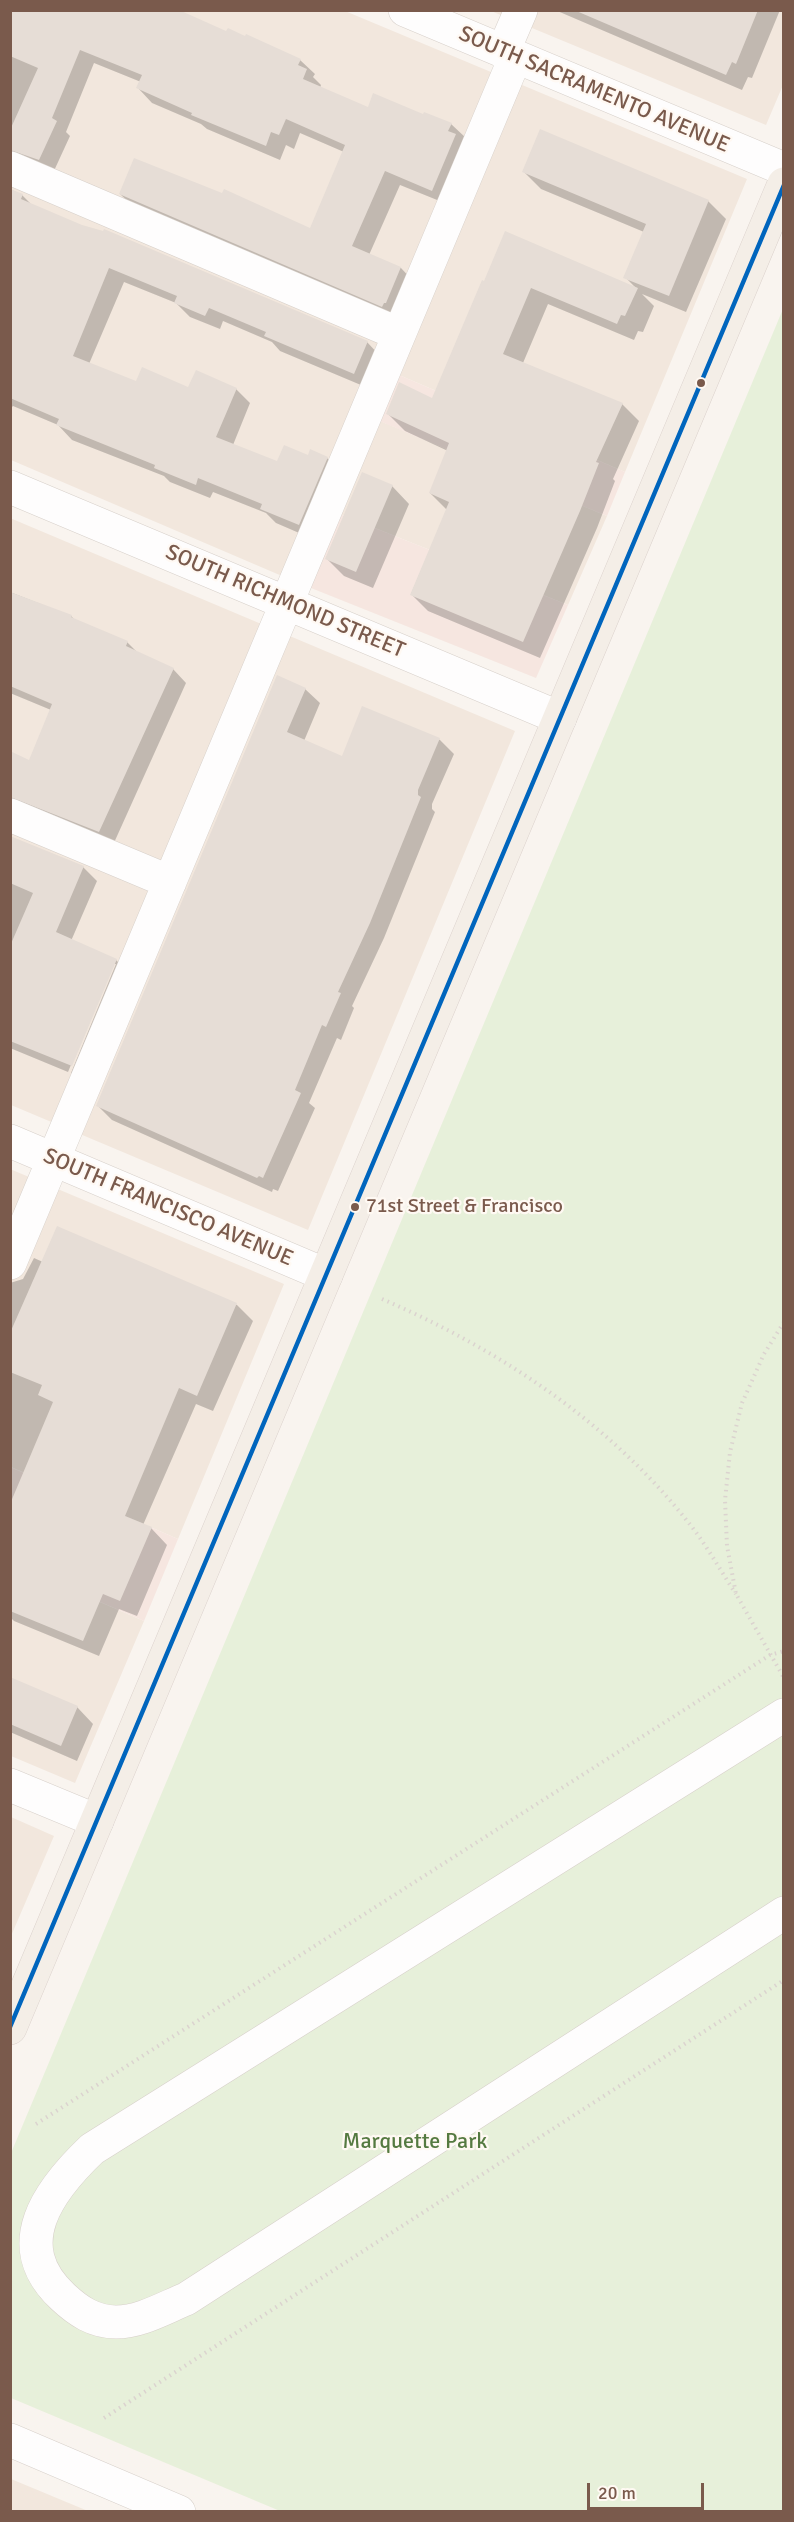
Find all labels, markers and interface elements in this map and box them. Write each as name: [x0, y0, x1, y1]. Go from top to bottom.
street label: SOUTH SACRAMENTO AVENUE: [455, 21, 733, 159]
unlabelled marker: [695, 377, 707, 389]
street label: SOUTH RICHMOND STREET: [161, 540, 409, 664]
street label: SOUTH FRANCISCO AVENUE: [39, 1143, 297, 1273]
place label: 71st Street & Francisco: [366, 1195, 563, 1219]
marker: 71st Street & Francisco: [349, 1201, 361, 1213]
park label: Marquette Park: [343, 2129, 487, 2155]
scale bar: [590, 2471, 707, 2509]
text: 20 m: [598, 2482, 636, 2504]

